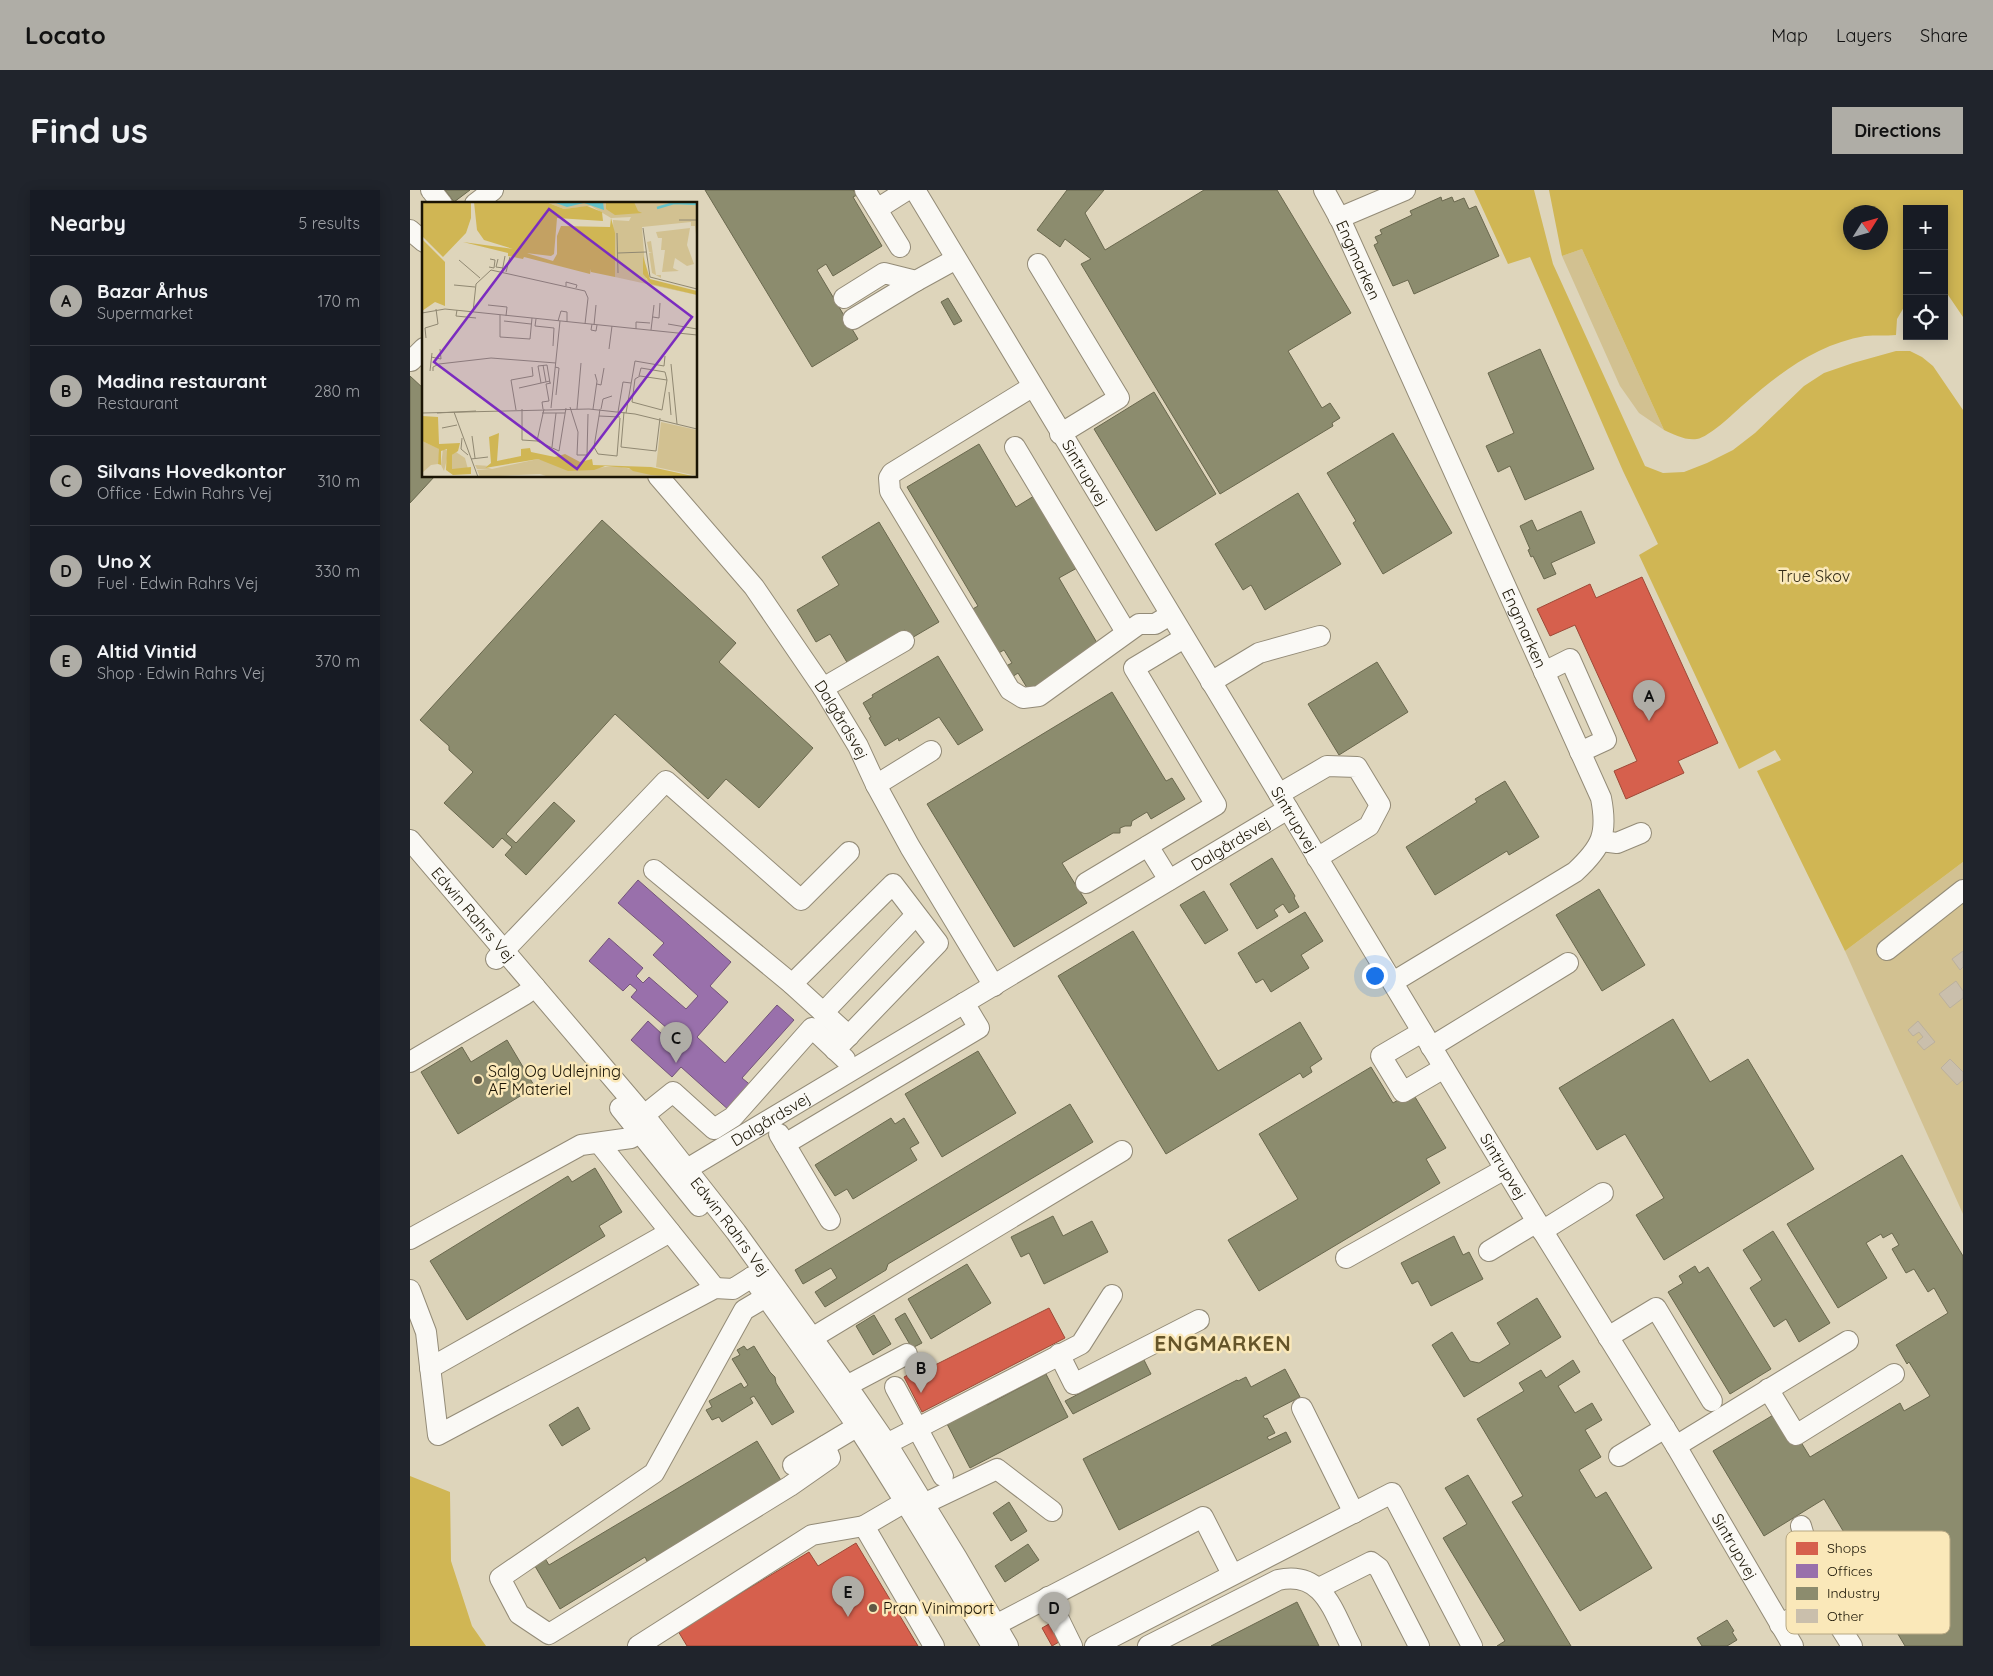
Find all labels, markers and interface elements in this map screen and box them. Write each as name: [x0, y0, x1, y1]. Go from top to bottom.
text: Locato: [25, 20, 106, 50]
text: Map: [1771, 24, 1808, 47]
text: Layers: [1836, 24, 1892, 47]
text: Share: [1920, 24, 1968, 47]
button: Directions: [1832, 107, 1963, 154]
text: Find us: [30, 108, 148, 152]
inset map: [422, 202, 698, 478]
north arrow: [1843, 205, 1888, 250]
map controls: [1903, 205, 1948, 340]
button: +: [1903, 205, 1948, 250]
text: Nearby: [50, 210, 126, 236]
text: 5 results: [299, 213, 360, 233]
street label: Engmarken: [1332, 217, 1385, 303]
button: −: [1903, 250, 1948, 295]
text: Bazar Århus: [97, 279, 208, 303]
text: A: [61, 291, 71, 311]
text: 170 m: [317, 291, 360, 311]
button: locate: [1903, 295, 1948, 340]
text: Supermarket: [97, 303, 193, 323]
text: Madina restaurant: [97, 369, 267, 393]
text: B: [61, 381, 71, 401]
text: 280 m: [314, 381, 360, 401]
text: Restaurant: [97, 393, 179, 413]
street label: Sintrupvej: [1058, 436, 1113, 509]
text: Silvans Hovedkontor: [97, 459, 286, 483]
text: C: [61, 471, 71, 491]
text: 310 m: [317, 471, 360, 491]
text: Office · Edwin Rahrs Vej: [97, 483, 272, 503]
text: Uno X: [97, 549, 151, 573]
text: D: [60, 561, 72, 581]
text: 330 m: [315, 561, 360, 581]
park label: True Skov: [1778, 566, 1850, 586]
text: Fuel · Edwin Rahrs Vej: [97, 573, 259, 593]
street label: Engmarken: [1498, 585, 1551, 671]
text: Altid Vintid: [97, 639, 197, 663]
text: E: [61, 651, 71, 671]
text: 370 m: [315, 651, 360, 671]
text: Shop · Edwin Rahrs Vej: [97, 663, 265, 683]
street label: Dalgårdsvej: [810, 676, 873, 763]
pin: A: [1633, 680, 1665, 721]
street label: Sintrupvej: [1267, 783, 1322, 856]
street label: Dalgårdsvej: [1187, 812, 1274, 875]
street label: Edwin Rahrs Vej: [427, 863, 520, 966]
your location: [1362, 963, 1388, 989]
pin: C: [660, 1022, 692, 1063]
place label: Salg Og Udlejning AF Materiel: [488, 1061, 621, 1099]
marker: Salg Og Udlejning AF Materiel: [472, 1074, 484, 1086]
street label: Dalgårdsvej: [727, 1088, 814, 1150]
street label: Sintrupvej: [1476, 1130, 1531, 1203]
street label: Edwin Rahrs Vej: [686, 1173, 774, 1280]
district label: ENGMARKEN: [1154, 1330, 1292, 1356]
pin: B: [905, 1352, 937, 1393]
street label: Sintrupvej: [1708, 1510, 1762, 1583]
legend: [1786, 1531, 1950, 1634]
text: Shops: [1827, 1539, 1866, 1557]
text: Offices: [1827, 1562, 1873, 1580]
pin: E: [832, 1576, 864, 1617]
text: Industry: [1827, 1584, 1880, 1602]
pin: D: [1038, 1592, 1070, 1633]
place label: Pran Vinimport: [883, 1598, 994, 1618]
marker: Pran Vinimport: [867, 1602, 879, 1614]
text: Other: [1827, 1607, 1864, 1625]

